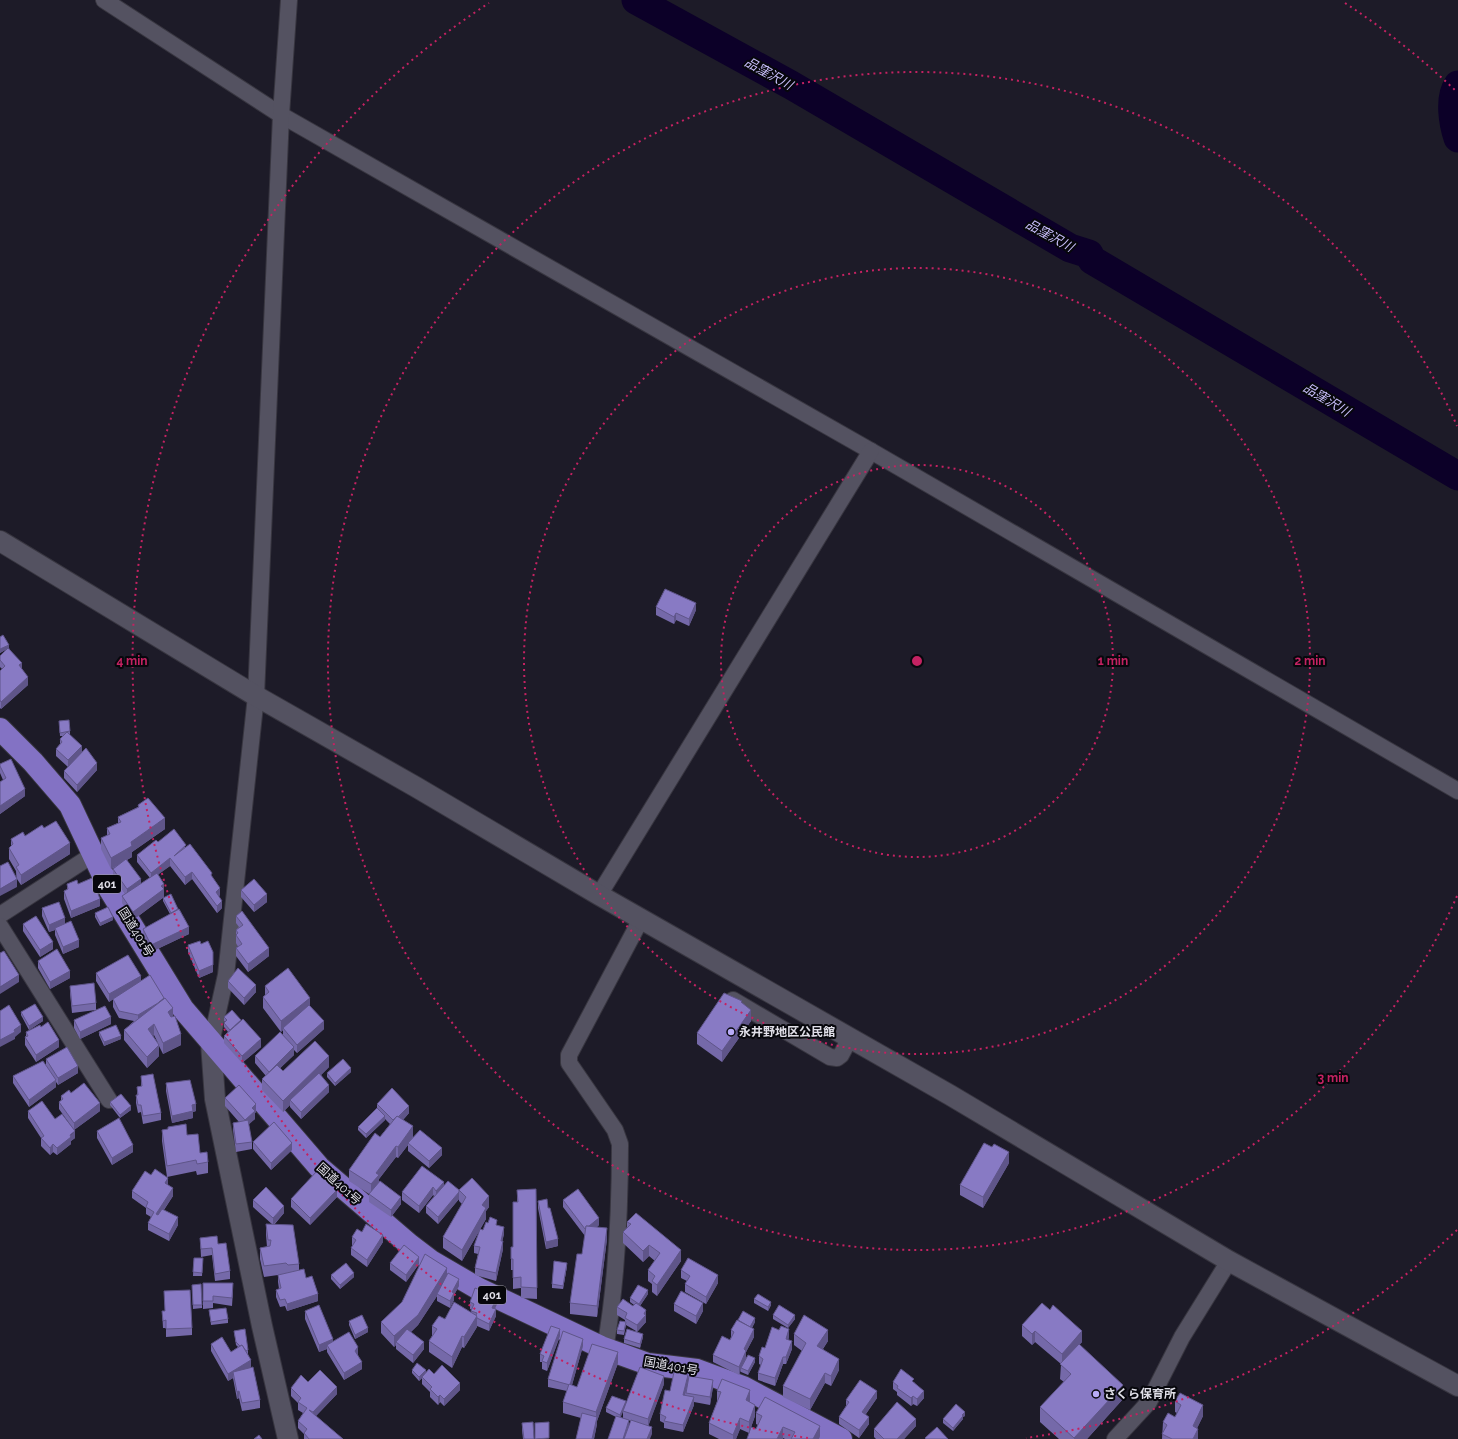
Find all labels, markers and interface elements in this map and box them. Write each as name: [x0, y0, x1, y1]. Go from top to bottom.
water label: 品窪沢川: [742, 54, 797, 94]
water label: 品窪沢川: [1023, 216, 1078, 256]
water label: 品窪沢川: [1301, 380, 1355, 420]
text: 4 min: [116, 654, 148, 668]
centre of rings: [910, 654, 924, 668]
text: 1 min: [1098, 654, 1128, 668]
text: 2 min: [1294, 654, 1326, 668]
road number: 401: [93, 875, 121, 893]
street label: 国道401号: [115, 905, 157, 959]
place label: 永井野地区公民館: [739, 1025, 835, 1039]
marker: 永井野地区公民館: [726, 1027, 736, 1037]
text: 3 min: [1317, 1071, 1349, 1085]
street label: 国道401号: [314, 1160, 364, 1208]
road number: 401: [478, 1286, 506, 1304]
street label: 国道401号: [643, 1354, 699, 1378]
place label: さくら保育所: [1104, 1387, 1176, 1401]
marker: さくら保育所: [1091, 1389, 1101, 1399]

